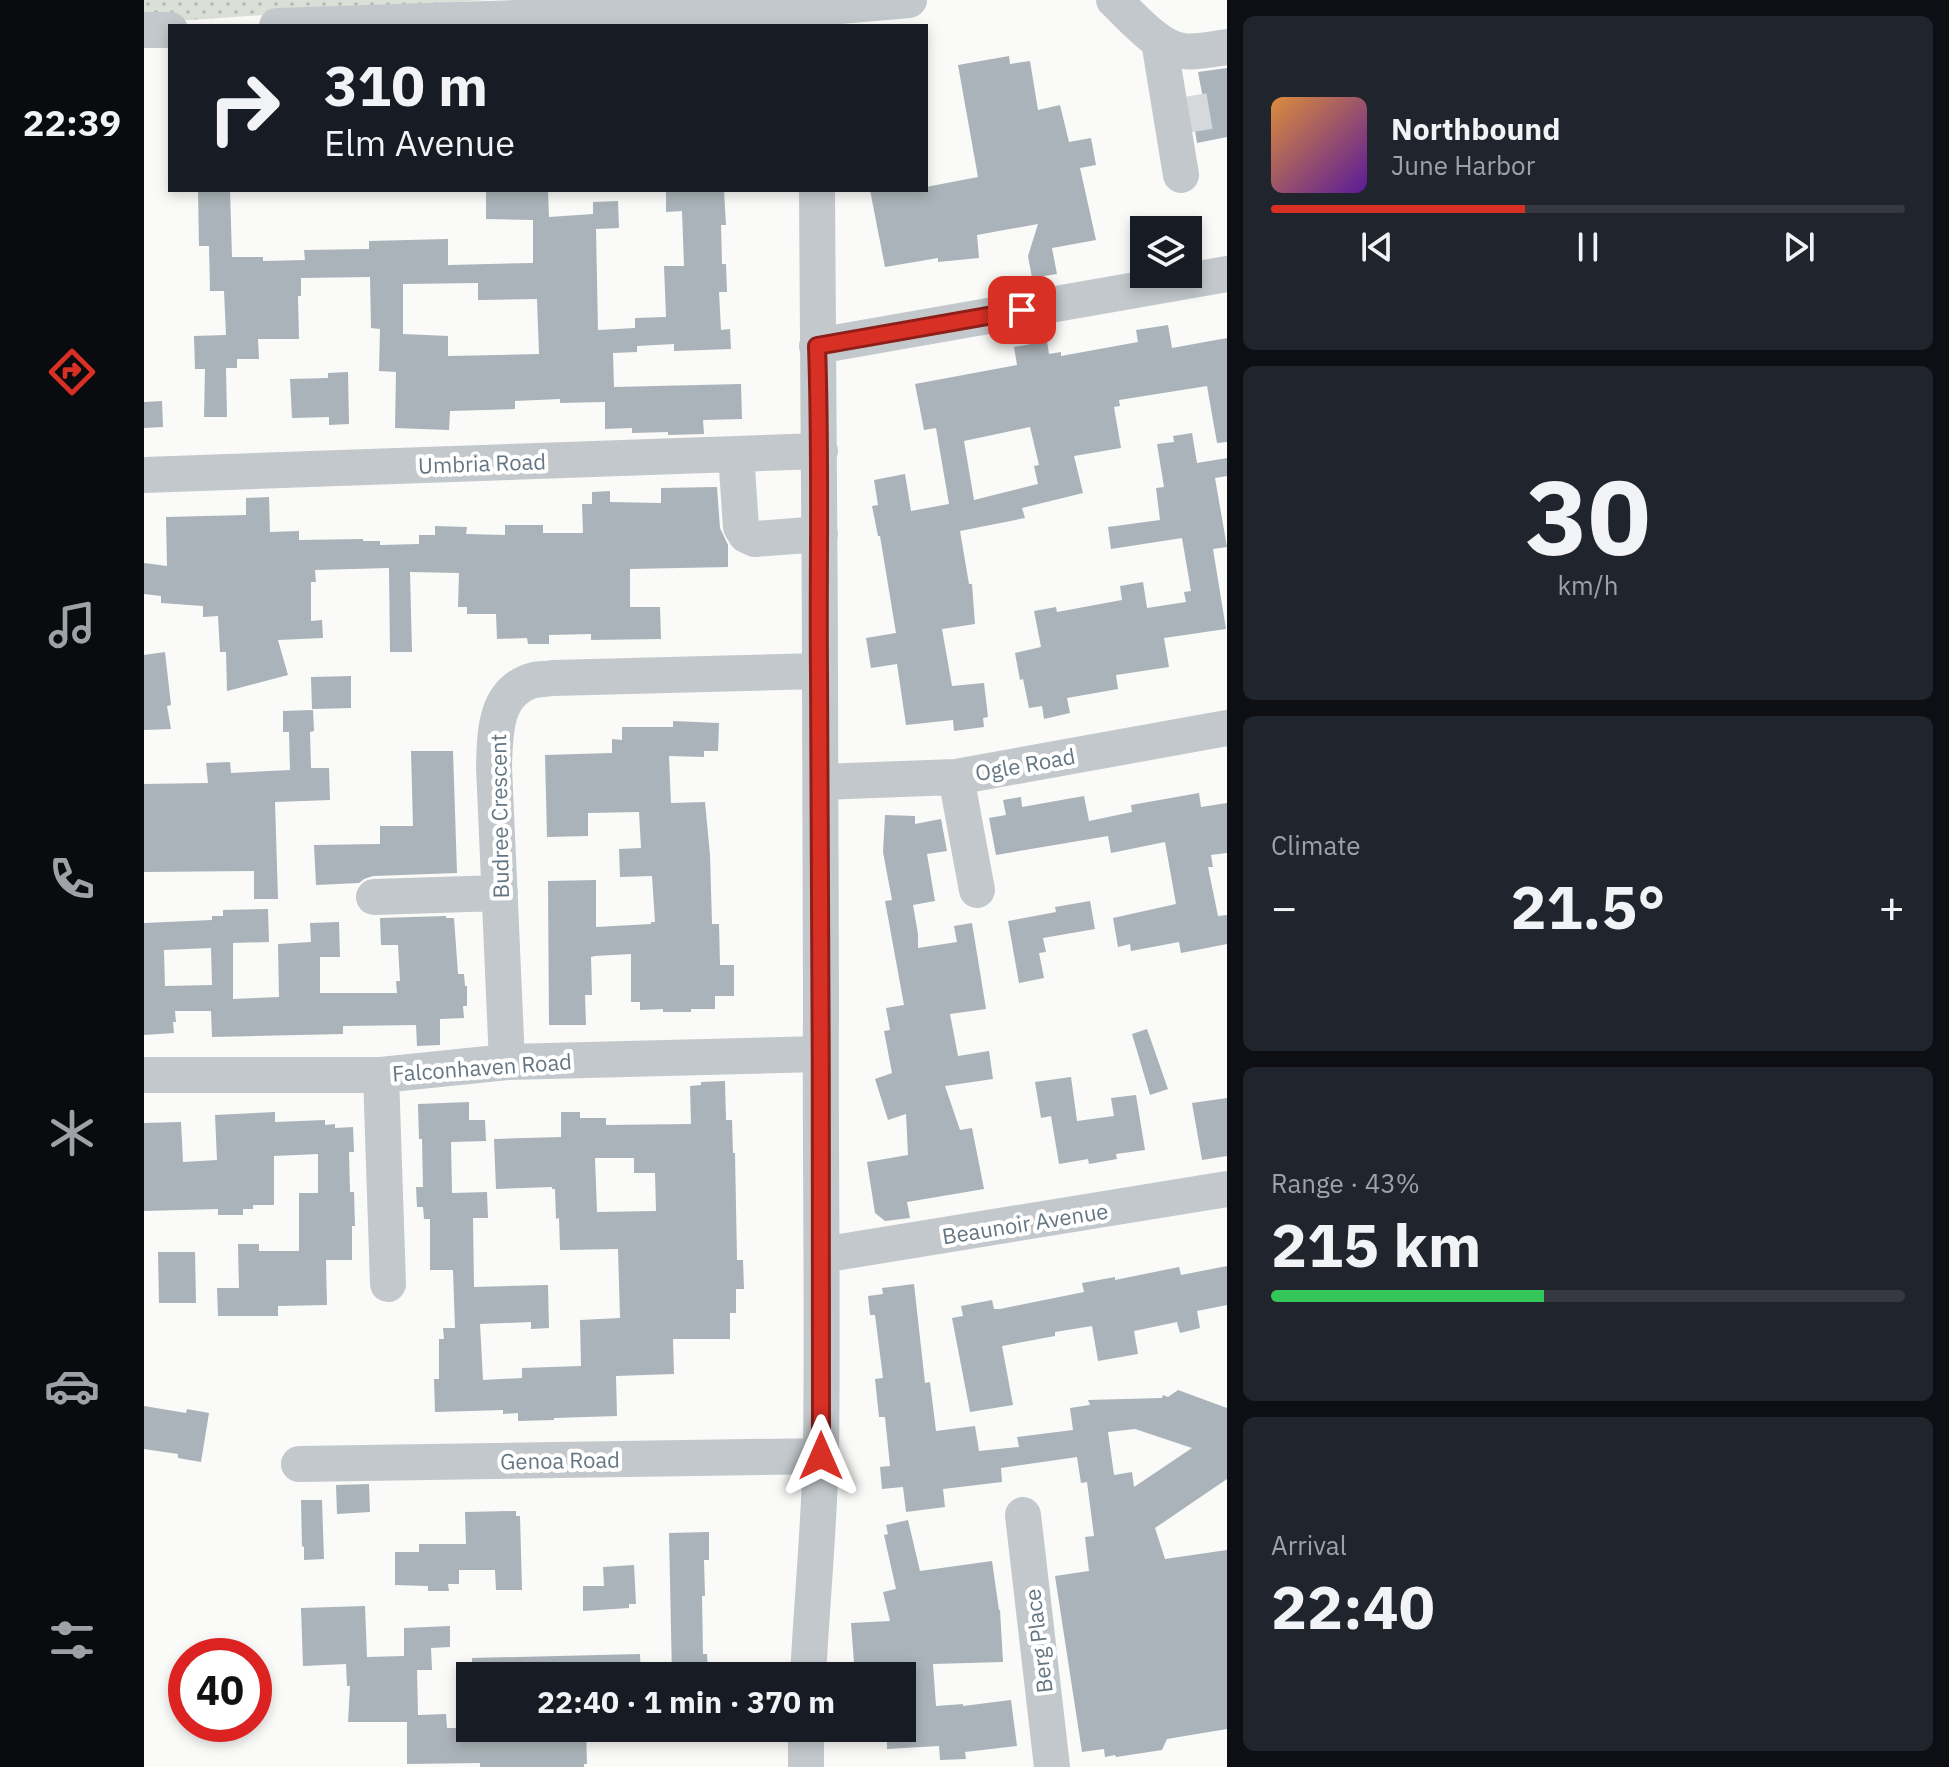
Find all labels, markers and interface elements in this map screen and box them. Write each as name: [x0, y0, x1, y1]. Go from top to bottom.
text: 310 m: [324, 49, 488, 121]
icon: right: [192, 56, 296, 160]
text: 22:39: [23, 99, 121, 146]
text: Northbound: [1391, 109, 1560, 148]
text: Elm Avenue: [324, 119, 515, 166]
text: June Harbor: [1391, 148, 1535, 182]
map controls: [1130, 216, 1202, 288]
button: layers: [1130, 216, 1202, 288]
icon: previous: [1355, 225, 1399, 269]
icon: pause: [1566, 225, 1610, 269]
icon: next: [1777, 225, 1821, 269]
pin: [988, 276, 1056, 344]
icon: arrive: [1000, 288, 1044, 332]
icon: directions: [44, 344, 100, 400]
street label: Umbria Road: [418, 446, 546, 480]
text: 30: [1526, 448, 1650, 584]
text: km/h: [1557, 568, 1619, 602]
icon: music: [44, 597, 100, 653]
street label: Budree Crescent: [483, 733, 515, 899]
street label: Ogle Road: [973, 741, 1077, 787]
text: Climate: [1271, 828, 1361, 862]
icon: phone: [44, 851, 100, 907]
text: 21.5°: [1511, 867, 1665, 946]
text: −: [1271, 878, 1297, 935]
text: +: [1879, 878, 1905, 935]
street label: Falconhaven Road: [391, 1046, 573, 1088]
icon: climate: [44, 1105, 100, 1161]
text: Range · 43%: [1271, 1166, 1420, 1200]
street label: Beaunoir Avenue: [940, 1196, 1110, 1250]
text: 215 km: [1271, 1205, 1481, 1284]
icon: car: [44, 1358, 100, 1414]
position arrow: [779, 1414, 863, 1498]
street label: Genoa Road: [500, 1444, 620, 1476]
text: Arrival: [1271, 1528, 1347, 1562]
text: 22:40: [1271, 1567, 1435, 1646]
street label: Berg Place: [1017, 1587, 1059, 1695]
icon: filters: [44, 1612, 100, 1668]
speed limit sign: 40: [168, 1638, 272, 1742]
text: 22:40 · 1 min · 370 m: [537, 1682, 835, 1721]

